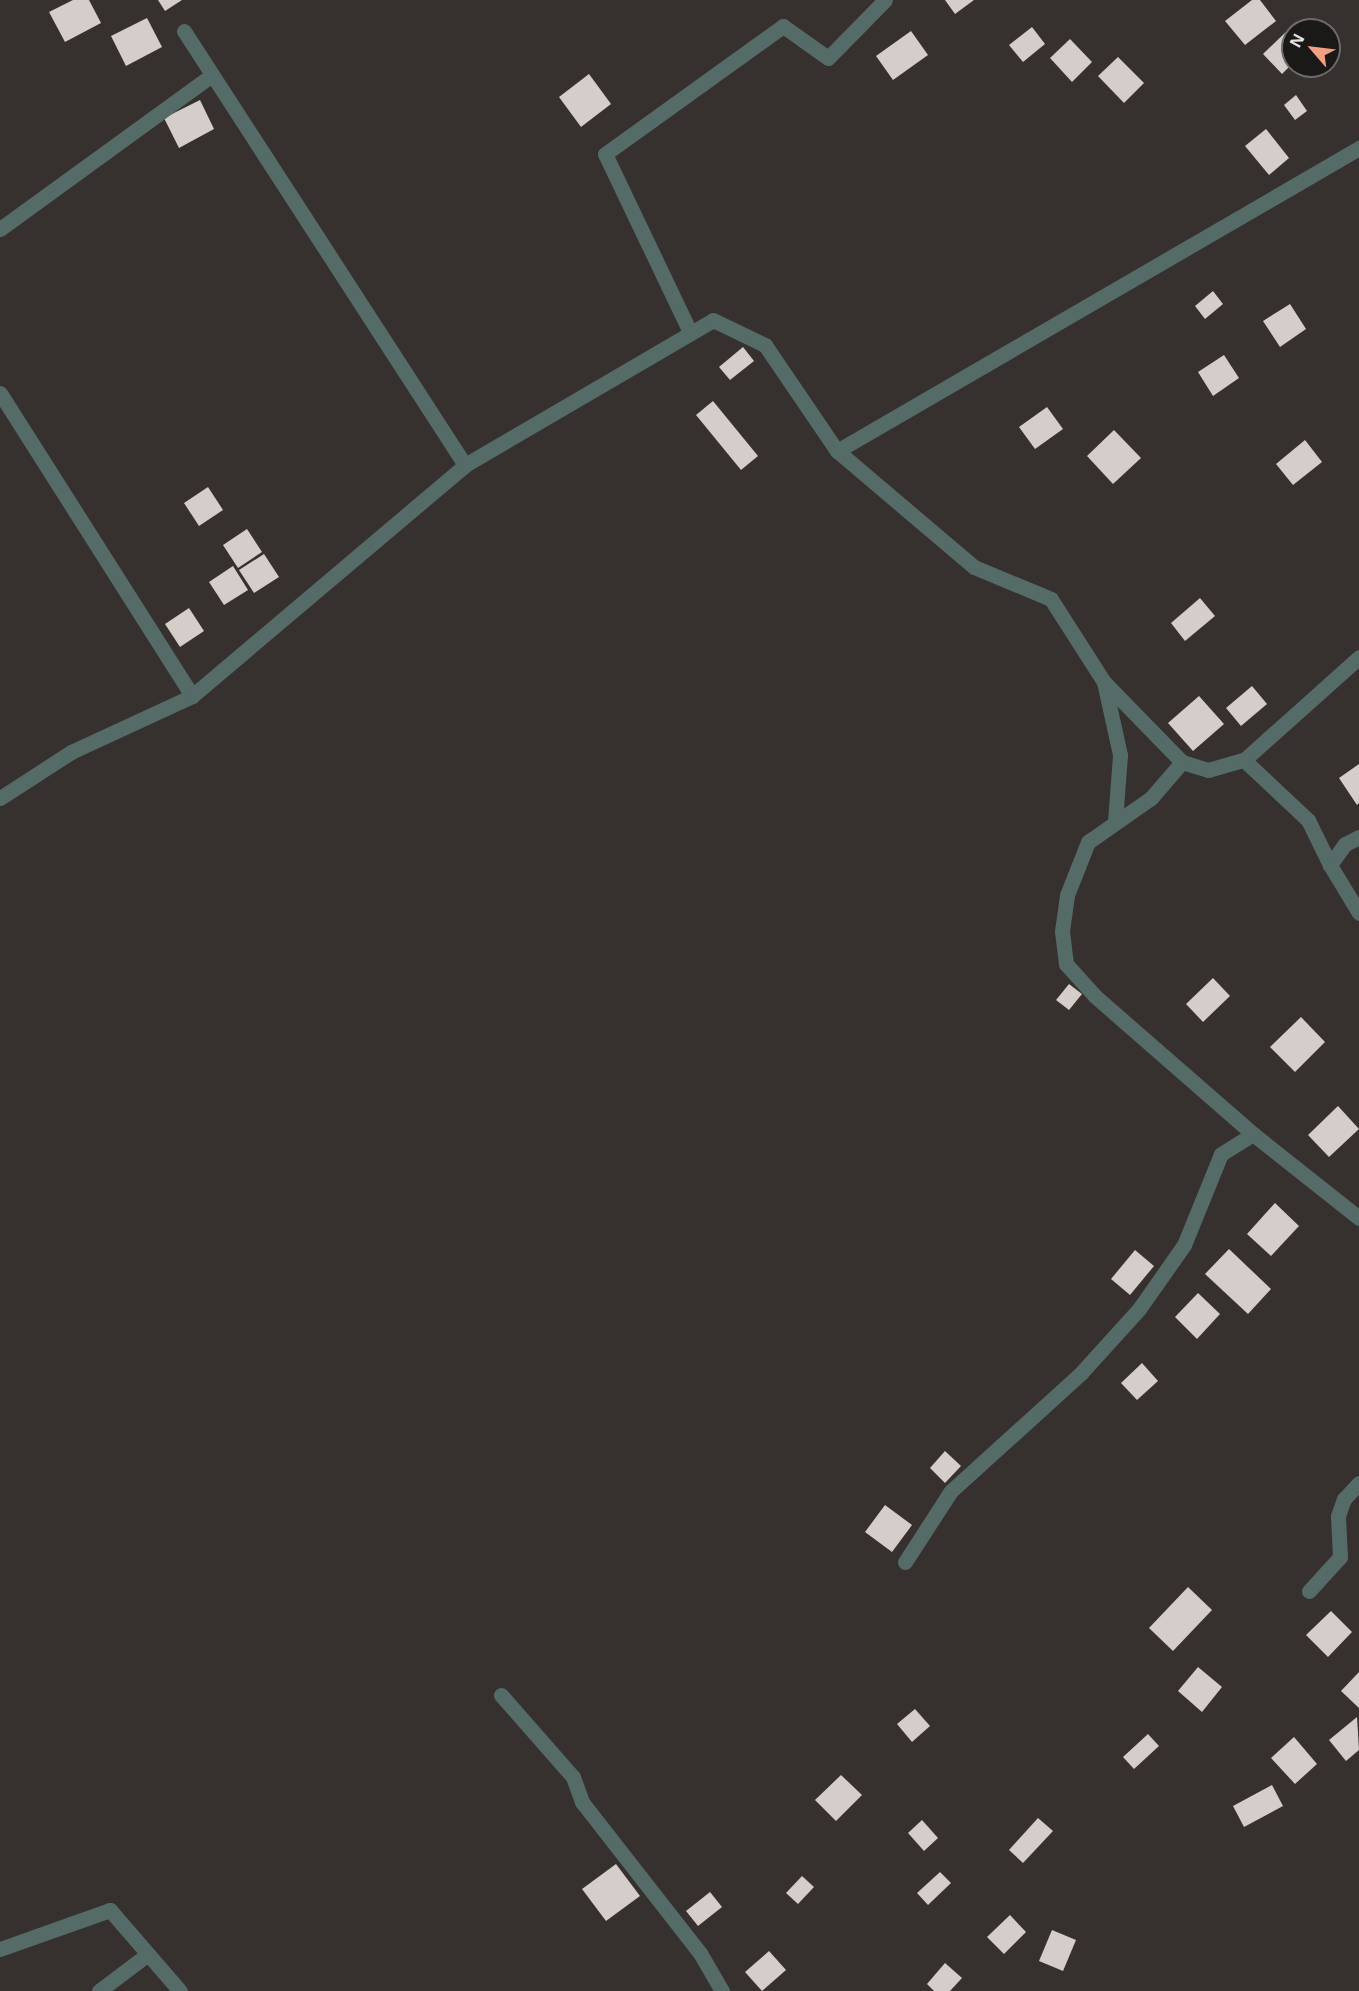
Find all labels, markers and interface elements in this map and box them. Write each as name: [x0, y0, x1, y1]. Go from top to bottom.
north arrow: [1281, 18, 1341, 78]
text: N: [1284, 30, 1310, 51]

